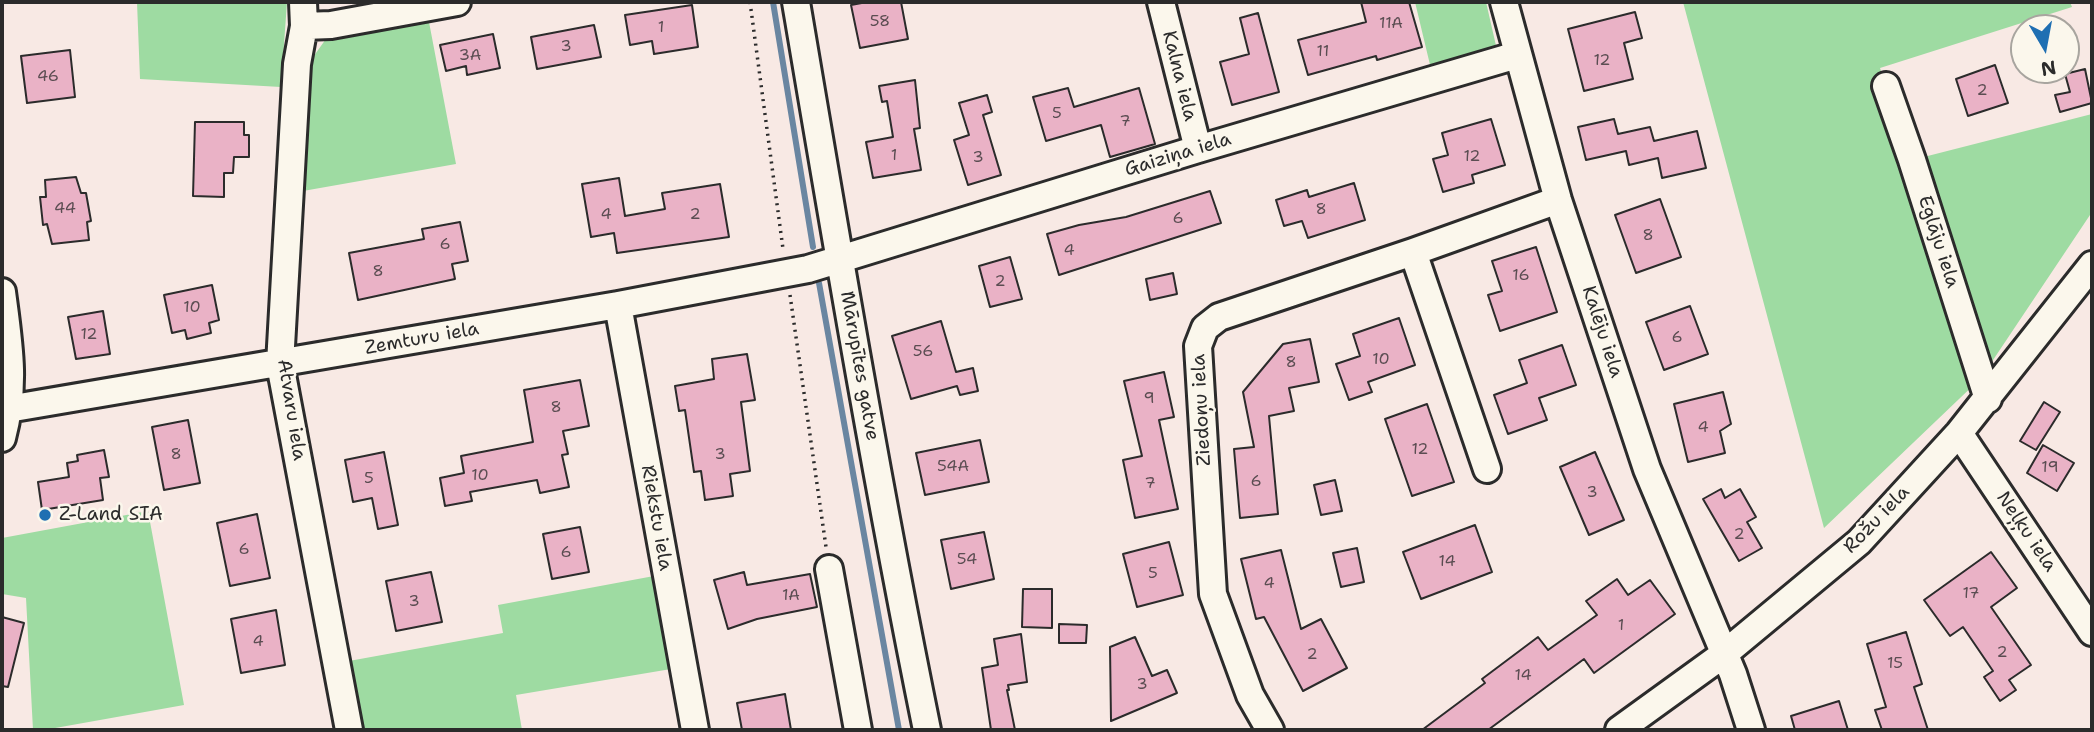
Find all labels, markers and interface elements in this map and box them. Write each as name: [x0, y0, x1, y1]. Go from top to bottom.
house number: 58: [870, 12, 890, 32]
house number: 11A: [1379, 14, 1403, 34]
north arrow: [2010, 14, 2080, 84]
house number: 1: [658, 18, 664, 38]
street label: Kalna iela: [1157, 29, 1201, 123]
house number: 3: [560, 37, 572, 57]
house number: 11: [1317, 42, 1329, 62]
house number: 3A: [459, 46, 481, 66]
house number: 12: [1593, 51, 1611, 71]
text: N: [2039, 55, 2058, 82]
house number: 46: [37, 67, 59, 87]
house number: 2: [1976, 81, 1988, 101]
house number: 5: [1052, 104, 1062, 124]
house number: 7: [1119, 112, 1131, 132]
street label: Gaiziņa iela: [1122, 128, 1234, 182]
house number: 1: [891, 146, 897, 166]
house number: 12: [1463, 147, 1481, 167]
house number: 3: [972, 148, 984, 168]
street label: Eglāju iela: [1912, 193, 1964, 291]
house number: 44: [54, 199, 76, 219]
house number: 8: [1315, 200, 1327, 220]
house number: 4: [600, 205, 612, 225]
house number: 2: [689, 205, 701, 225]
house number: 6: [1172, 209, 1184, 229]
house number: 8: [1642, 226, 1654, 246]
house number: 6: [439, 235, 451, 255]
house number: 4: [1063, 241, 1075, 261]
house number: 8: [372, 262, 384, 282]
house number: 16: [1512, 266, 1530, 286]
house number: 2: [994, 272, 1006, 292]
street label: Kalēju iela: [1576, 283, 1628, 381]
street label: Mārupītes gatve: [835, 289, 883, 443]
house number: 10: [183, 298, 201, 318]
street label: Zemturu iela: [363, 318, 481, 360]
house number: 12: [80, 325, 98, 345]
house number: 6: [1671, 328, 1683, 348]
house number: 56: [913, 342, 933, 362]
house number: 10: [1372, 350, 1390, 370]
street label: Ziedoņu iela: [1188, 353, 1216, 467]
house number: 8: [1285, 353, 1297, 373]
street label: Atvaru iela: [272, 358, 310, 462]
house number: 9: [1143, 389, 1155, 409]
house number: 8: [550, 398, 562, 418]
house number: 4: [1697, 418, 1709, 438]
house number: 12: [1411, 440, 1429, 460]
house number: 8: [170, 445, 182, 465]
house number: 3: [714, 445, 726, 465]
house number: 54A: [937, 457, 969, 477]
house number: 19: [2041, 458, 2059, 478]
street label: Riekstu iela: [635, 463, 677, 573]
house number: 10: [471, 466, 489, 486]
house number: 5: [364, 469, 374, 489]
house number: 6: [1250, 472, 1262, 492]
house number: 7: [1144, 474, 1156, 494]
street label: Rožu iela: [1839, 481, 1915, 559]
house number: 3: [1586, 483, 1598, 503]
street label: Neļķu iela: [1991, 488, 2061, 576]
place label: Z-Land SIA: [59, 504, 163, 526]
marker: Z-Land SIA: [37, 507, 53, 523]
house number: 2: [1733, 525, 1745, 545]
house number: 6: [238, 540, 250, 560]
house number: 6: [560, 543, 572, 563]
house number: 54: [957, 550, 977, 570]
house number: 14: [1438, 552, 1456, 572]
house number: 5: [1148, 564, 1158, 584]
house number: 4: [1263, 574, 1275, 594]
house number: 17: [1962, 584, 1980, 604]
house number: 1A: [782, 586, 800, 606]
house number: 3: [408, 592, 420, 612]
house number: 1: [1618, 616, 1624, 636]
house number: 4: [252, 632, 264, 652]
house number: 2: [1996, 643, 2008, 663]
house number: 2: [1306, 645, 1318, 665]
house number: 15: [1887, 654, 1903, 674]
house number: 14: [1514, 666, 1532, 686]
house number: 3: [1136, 675, 1148, 695]

